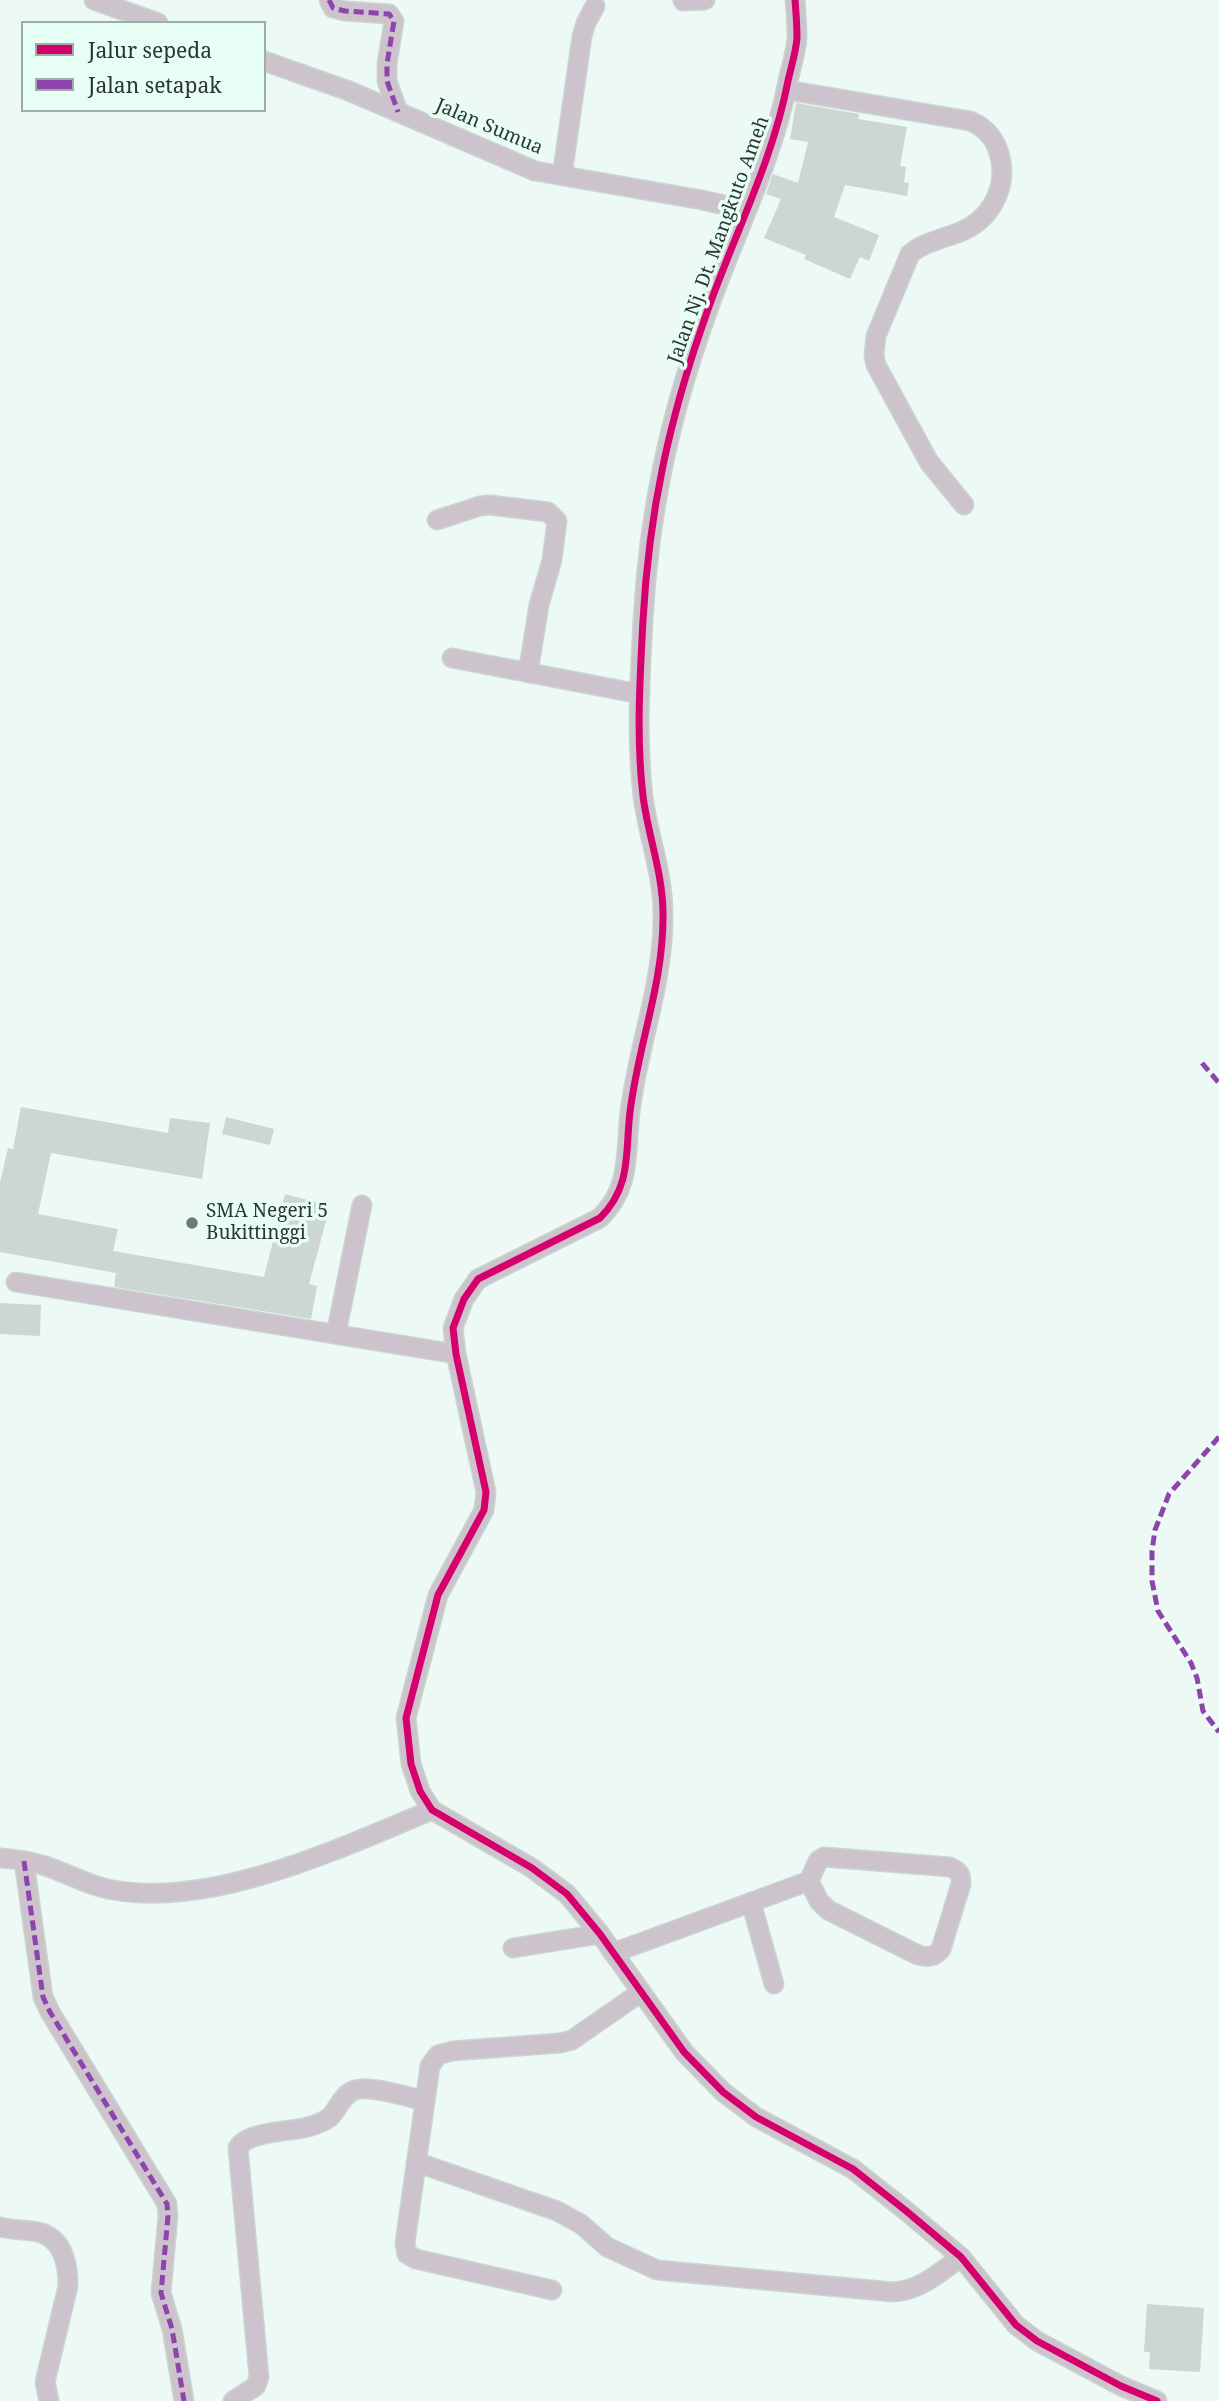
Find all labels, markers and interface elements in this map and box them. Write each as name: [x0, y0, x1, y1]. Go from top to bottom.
legend: [21, 21, 266, 112]
text: Jalur sepeda: [88, 36, 212, 64]
text: Jalan setapak: [88, 71, 222, 99]
street label: Jalan Sumua: [432, 94, 546, 160]
street label: Jalan Nj. Dt. Mangkuto Ameh: [664, 113, 774, 367]
place label: SMA Negeri 5 Bukittinggi: [206, 1201, 328, 1245]
marker: SMA Negeri 5 Bukittinggi: [184, 1215, 200, 1231]

